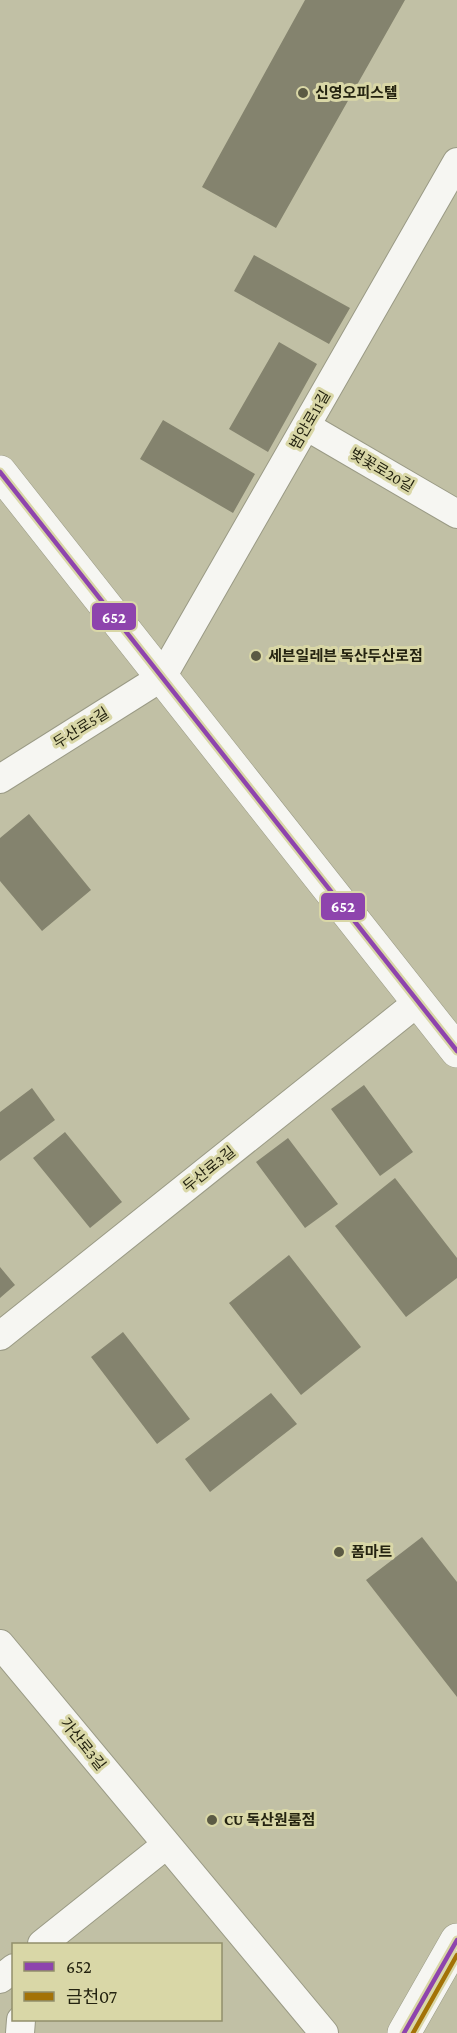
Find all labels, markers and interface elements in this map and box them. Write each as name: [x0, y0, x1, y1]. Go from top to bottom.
place label: 신영오피스텔: [315, 85, 398, 101]
marker: 신영오피스텔: [296, 86, 310, 100]
street label: 범안로11길: [287, 388, 333, 452]
street label: 벚꽃로20길: [347, 445, 417, 495]
line badge: 652: [91, 602, 137, 631]
text: 652: [102, 609, 126, 626]
place label: 세븐일레븐 독산두산로점: [268, 648, 423, 664]
marker: 세븐일레븐 독산두산로점: [249, 649, 263, 663]
street label: 두산로5길: [50, 705, 112, 751]
line badge: 652: [320, 892, 366, 921]
text: 652: [331, 898, 355, 915]
street label: 두산로3길: [180, 1143, 238, 1195]
place label: 폼마트: [351, 1544, 393, 1560]
marker: 폼마트: [332, 1545, 346, 1559]
street label: 가산로3길: [57, 1715, 109, 1773]
place label: CU 독산원룸점: [224, 1812, 315, 1828]
marker: CU 독산원룸점: [205, 1813, 219, 1827]
legend: [12, 1943, 222, 2021]
text: 652: [66, 1957, 92, 1977]
text: 금천07: [66, 1987, 117, 2007]

